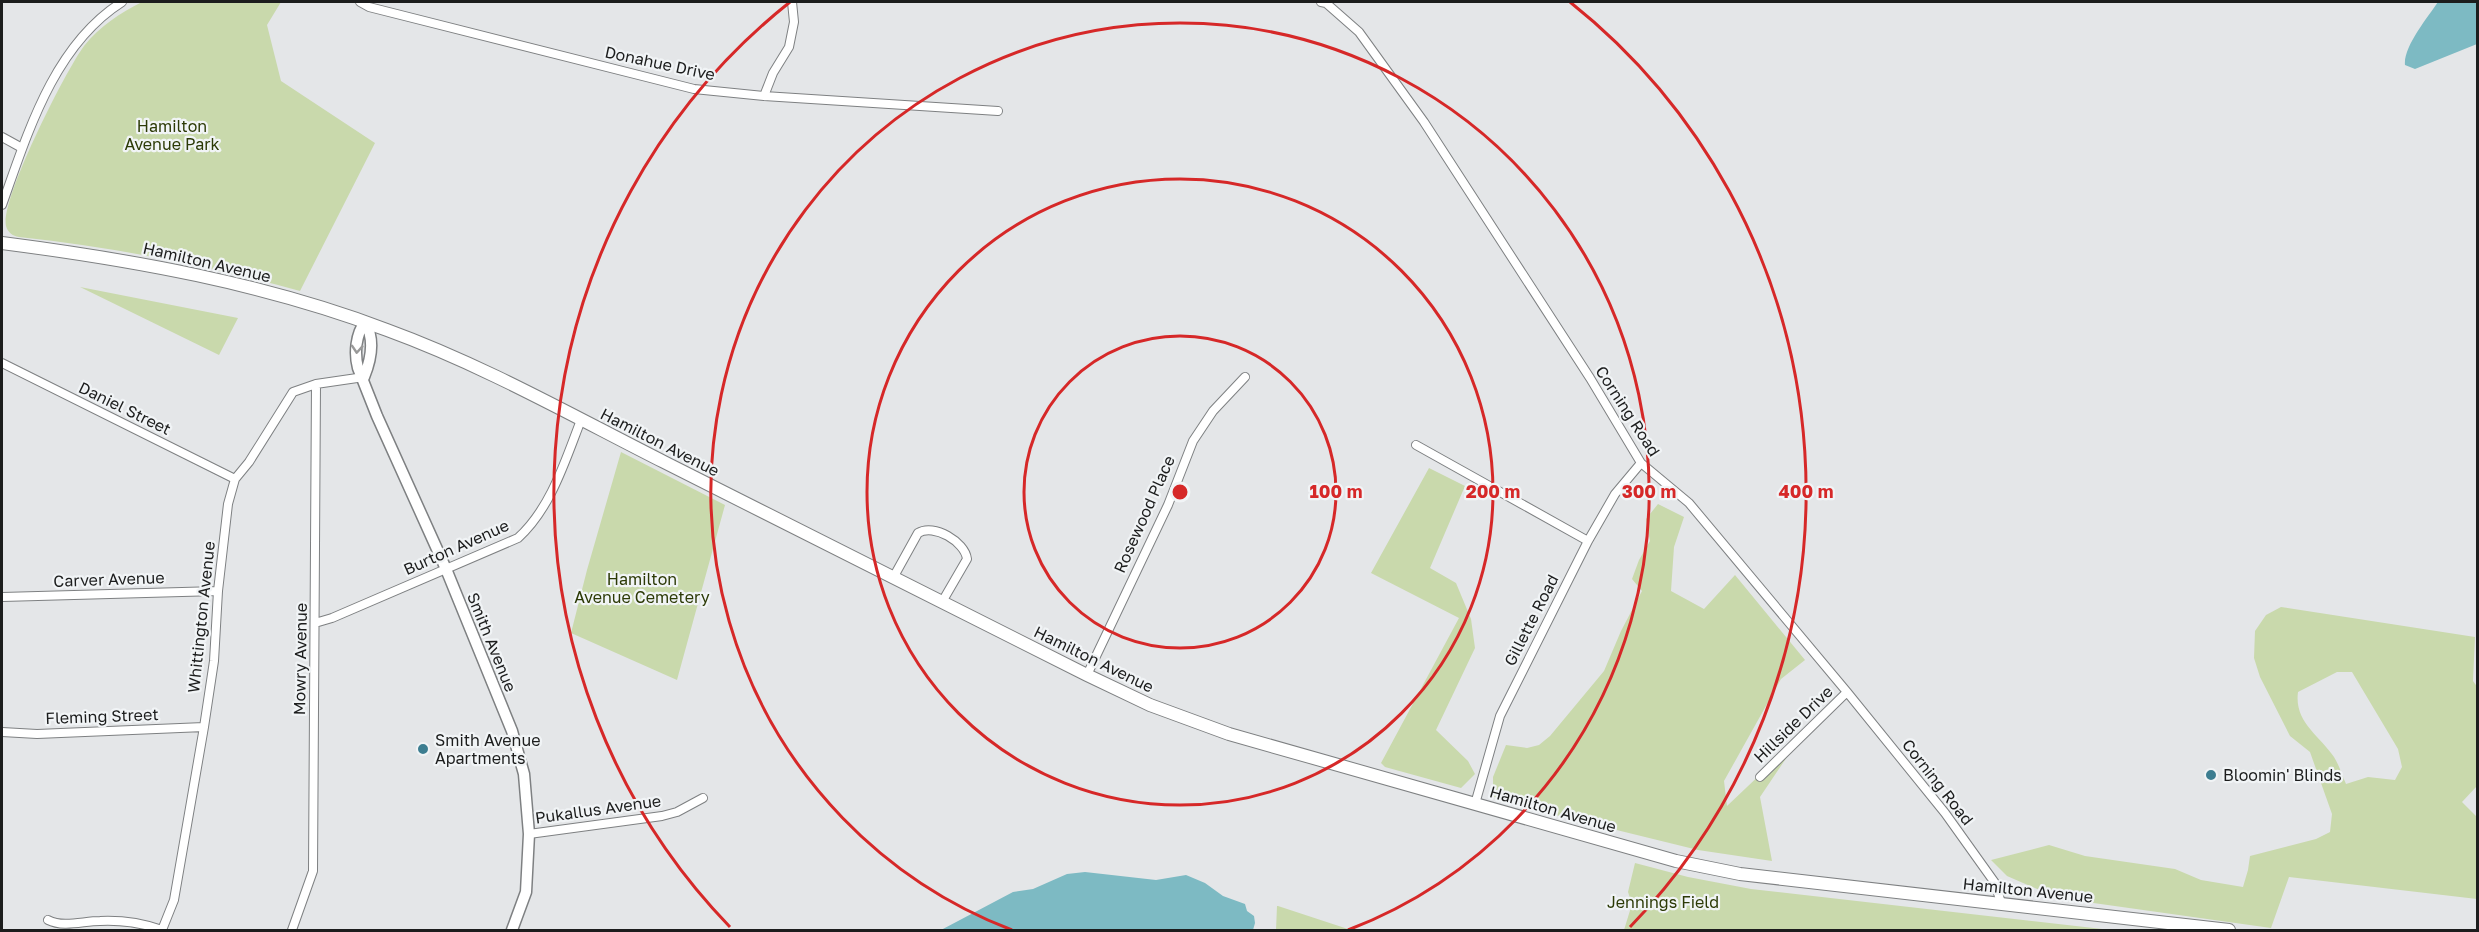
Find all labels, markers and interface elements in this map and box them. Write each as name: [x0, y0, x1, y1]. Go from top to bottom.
street label: Donahue Drive: [603, 42, 717, 84]
park label: Hamilton Avenue Park: [124, 116, 220, 154]
street label: Hamilton Avenue: [141, 238, 273, 286]
one-way arrow: [351, 345, 364, 354]
street label: Corning Road: [1591, 362, 1665, 460]
street label: Daniel Street: [76, 377, 174, 439]
street label: Hamilton Avenue: [597, 403, 723, 481]
street label: Rosewood Place: [1109, 452, 1179, 576]
text: 100 m: [1310, 480, 1362, 502]
text: 200 m: [1466, 480, 1520, 502]
text: 300 m: [1622, 480, 1676, 502]
text: 400 m: [1779, 480, 1833, 502]
centre of rings: [1170, 482, 1190, 502]
street label: Burton Avenue: [400, 515, 512, 579]
street label: Whittington Avenue: [183, 540, 219, 694]
street label: Carver Avenue: [53, 567, 165, 591]
park label: Hamilton Avenue Cemetery: [574, 569, 710, 607]
street label: Gillette Road: [1499, 571, 1563, 669]
street label: Smith Avenue: [463, 589, 521, 695]
street label: Mowry Avenue: [289, 603, 311, 715]
street label: Hamilton Avenue: [1031, 621, 1157, 697]
street label: Hillside Drive: [1749, 681, 1837, 767]
street label: Fleming Street: [45, 704, 159, 728]
place label: Smith Avenue Apartments: [435, 730, 540, 768]
street label: Corning Road: [1898, 735, 1978, 829]
marker: Smith Avenue Apartments: [416, 742, 430, 756]
place label: Bloomin' Blinds: [2223, 765, 2342, 785]
marker: Bloomin' Blinds: [2204, 768, 2218, 782]
street label: Hamilton Avenue: [1487, 781, 1619, 837]
street label: Pukallus Avenue: [534, 790, 662, 828]
street label: Hamilton Avenue: [1962, 873, 2094, 907]
park label: Jennings Field: [1607, 892, 1719, 912]

